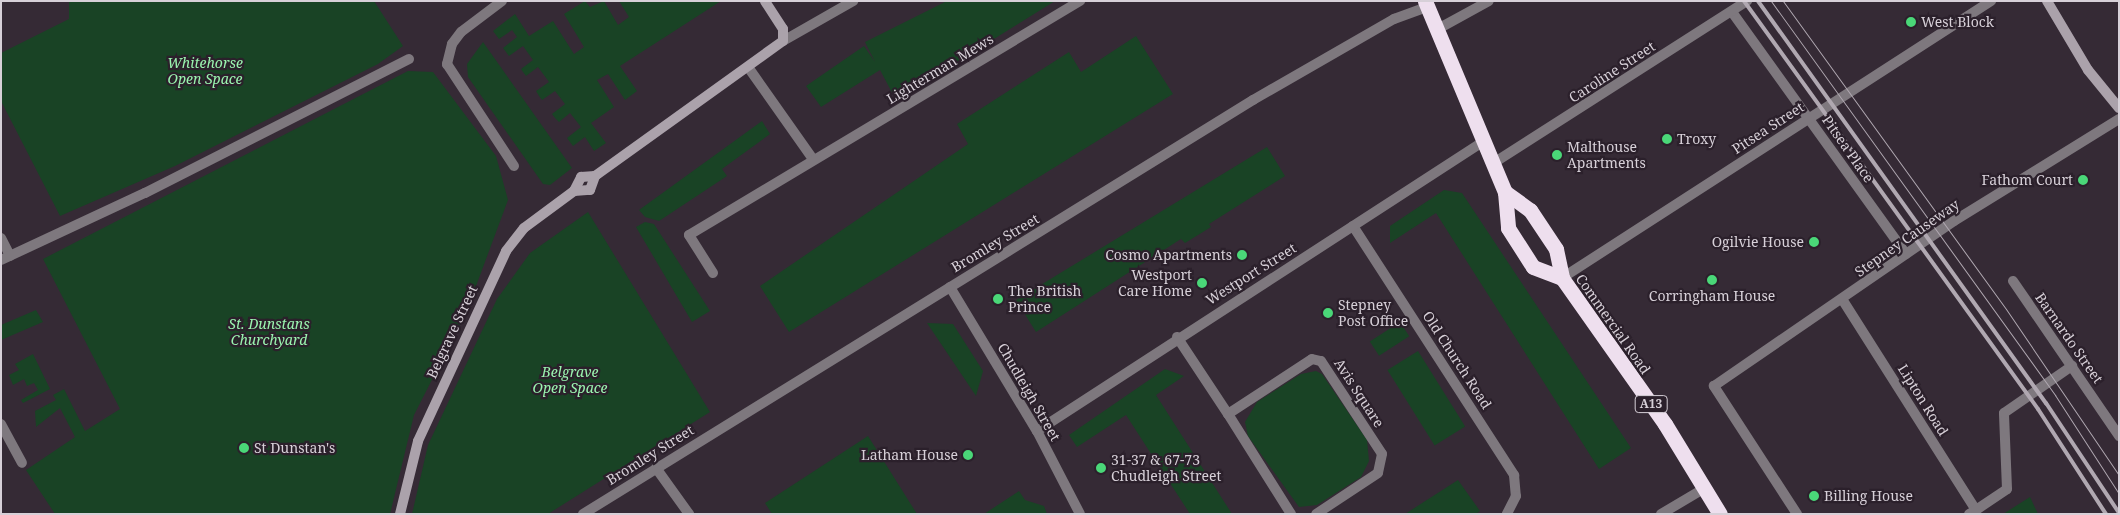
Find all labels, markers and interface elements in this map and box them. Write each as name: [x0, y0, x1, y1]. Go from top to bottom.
place label: West Block: [1921, 14, 1994, 30]
marker: West Block: [1905, 16, 1917, 28]
street label: Lighterman Mews: [884, 31, 996, 107]
street label: Caroline Street: [1566, 38, 1658, 106]
park label: Whitehorse Open Space: [167, 55, 243, 88]
street label: Pitsea Street: [1729, 99, 1807, 157]
street label: Pitsea Place: [1819, 112, 1877, 186]
place label: Troxy: [1677, 131, 1716, 147]
marker: Troxy: [1661, 133, 1673, 145]
place label: Malthouse Apartments: [1567, 139, 1646, 172]
marker: Malthouse Apartments: [1551, 149, 1563, 161]
place label: Fathom Court: [1982, 172, 2073, 188]
marker: Fathom Court: [2077, 174, 2089, 186]
street label: Stepney Causeway: [1852, 196, 1962, 280]
street label: Bromley Street: [948, 210, 1042, 276]
place label: Ogilvie House: [1712, 234, 1804, 250]
marker: Ogilvie House: [1808, 236, 1820, 248]
street label: Westport Street: [1203, 239, 1299, 309]
place label: Cosmo Apartments: [1105, 247, 1232, 263]
marker: Cosmo Apartments: [1236, 249, 1248, 261]
place label: Westport Care Home: [1118, 267, 1192, 300]
street label: Commercial Road: [1572, 271, 1654, 377]
marker: Corringham House: [1706, 274, 1718, 286]
marker: Westport Care Home: [1196, 277, 1208, 289]
street label: Belgrave Street: [423, 283, 481, 381]
place label: The British Prince: [1008, 283, 1081, 316]
place label: Corringham House: [1649, 288, 1775, 304]
street label: Barnardo Street: [2032, 290, 2106, 386]
marker: The British Prince: [992, 293, 1004, 305]
place label: Stepney Post Office: [1338, 297, 1408, 330]
marker: Stepney Post Office: [1322, 307, 1334, 319]
street label: Old Church Road: [1419, 308, 1495, 412]
park label: St. Dunstans Churchyard: [228, 316, 310, 348]
street label: Chudleigh Street: [994, 340, 1064, 444]
street label: Avis Square: [1331, 355, 1387, 431]
street label: Lipton Road: [1894, 361, 1952, 439]
park label: Belgrave Open Space: [533, 364, 607, 397]
road number: A13: [1634, 394, 1668, 414]
street label: Bromley Street: [603, 422, 697, 488]
place label: St Dunstan's: [254, 440, 335, 456]
marker: St Dunstan's: [238, 442, 250, 454]
place label: Latham House: [861, 447, 958, 463]
marker: Latham House: [962, 449, 974, 461]
place label: 31-37 & 67-73 Chudleigh Street: [1111, 452, 1221, 484]
marker: 31-37 & 67-73 Chudleigh Street: [1095, 462, 1107, 474]
place label: Billing House: [1824, 488, 1913, 504]
marker: Billing House: [1808, 490, 1820, 502]

